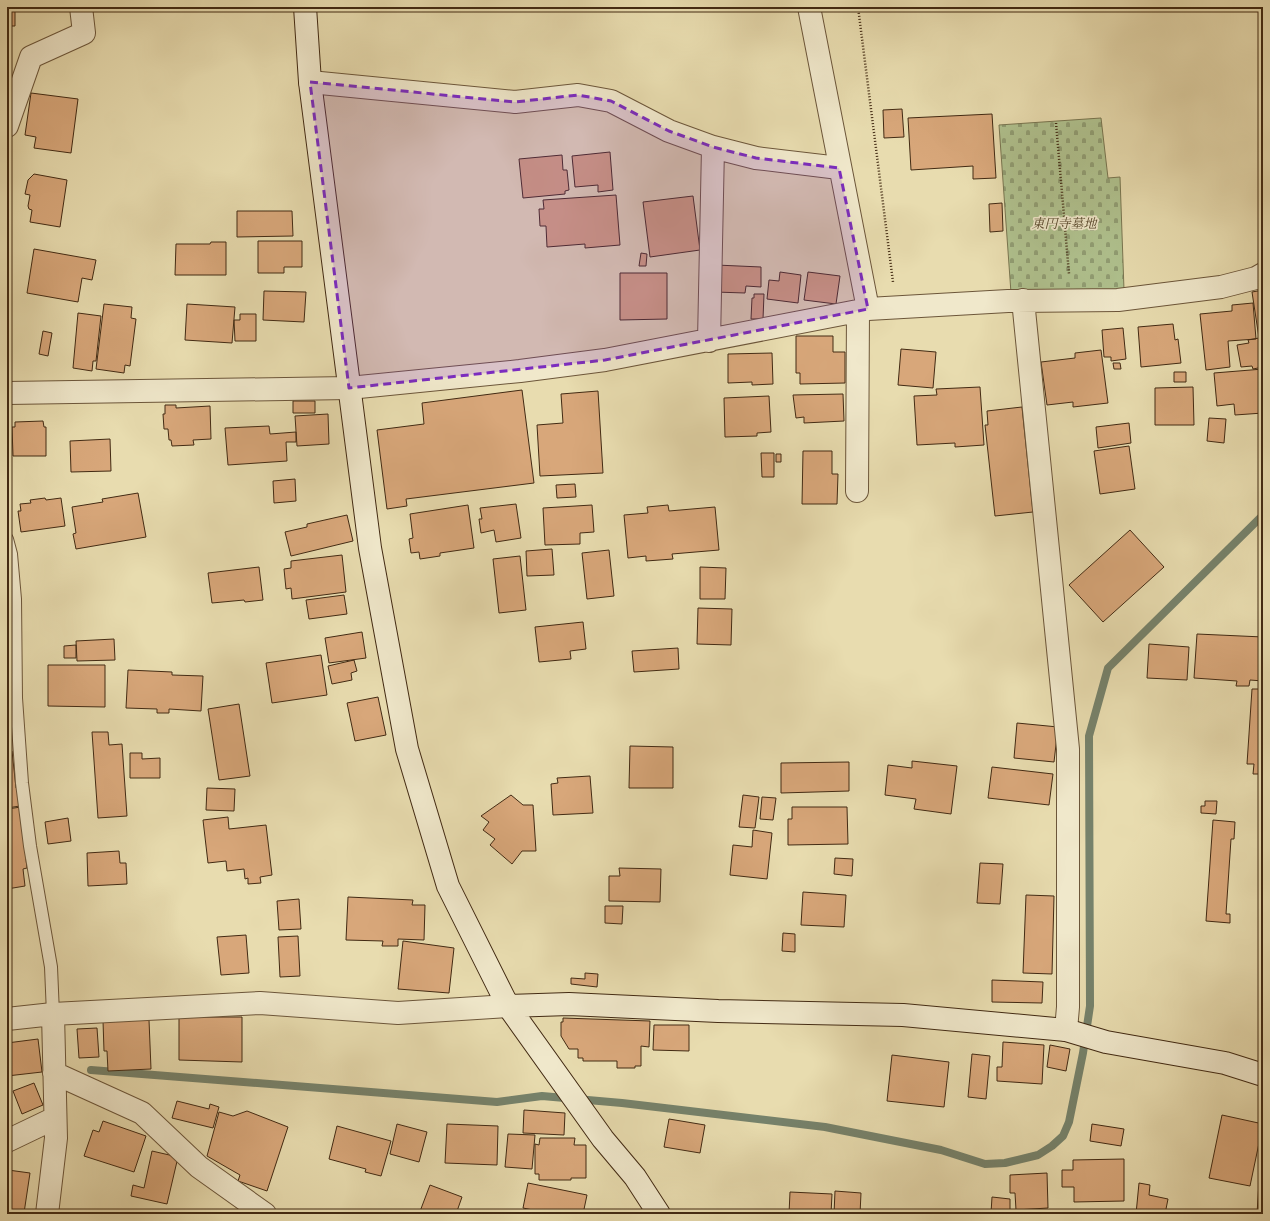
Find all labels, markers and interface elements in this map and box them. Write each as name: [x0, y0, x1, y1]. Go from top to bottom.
park label: 東円寺墓地: [1031, 215, 1098, 231]

